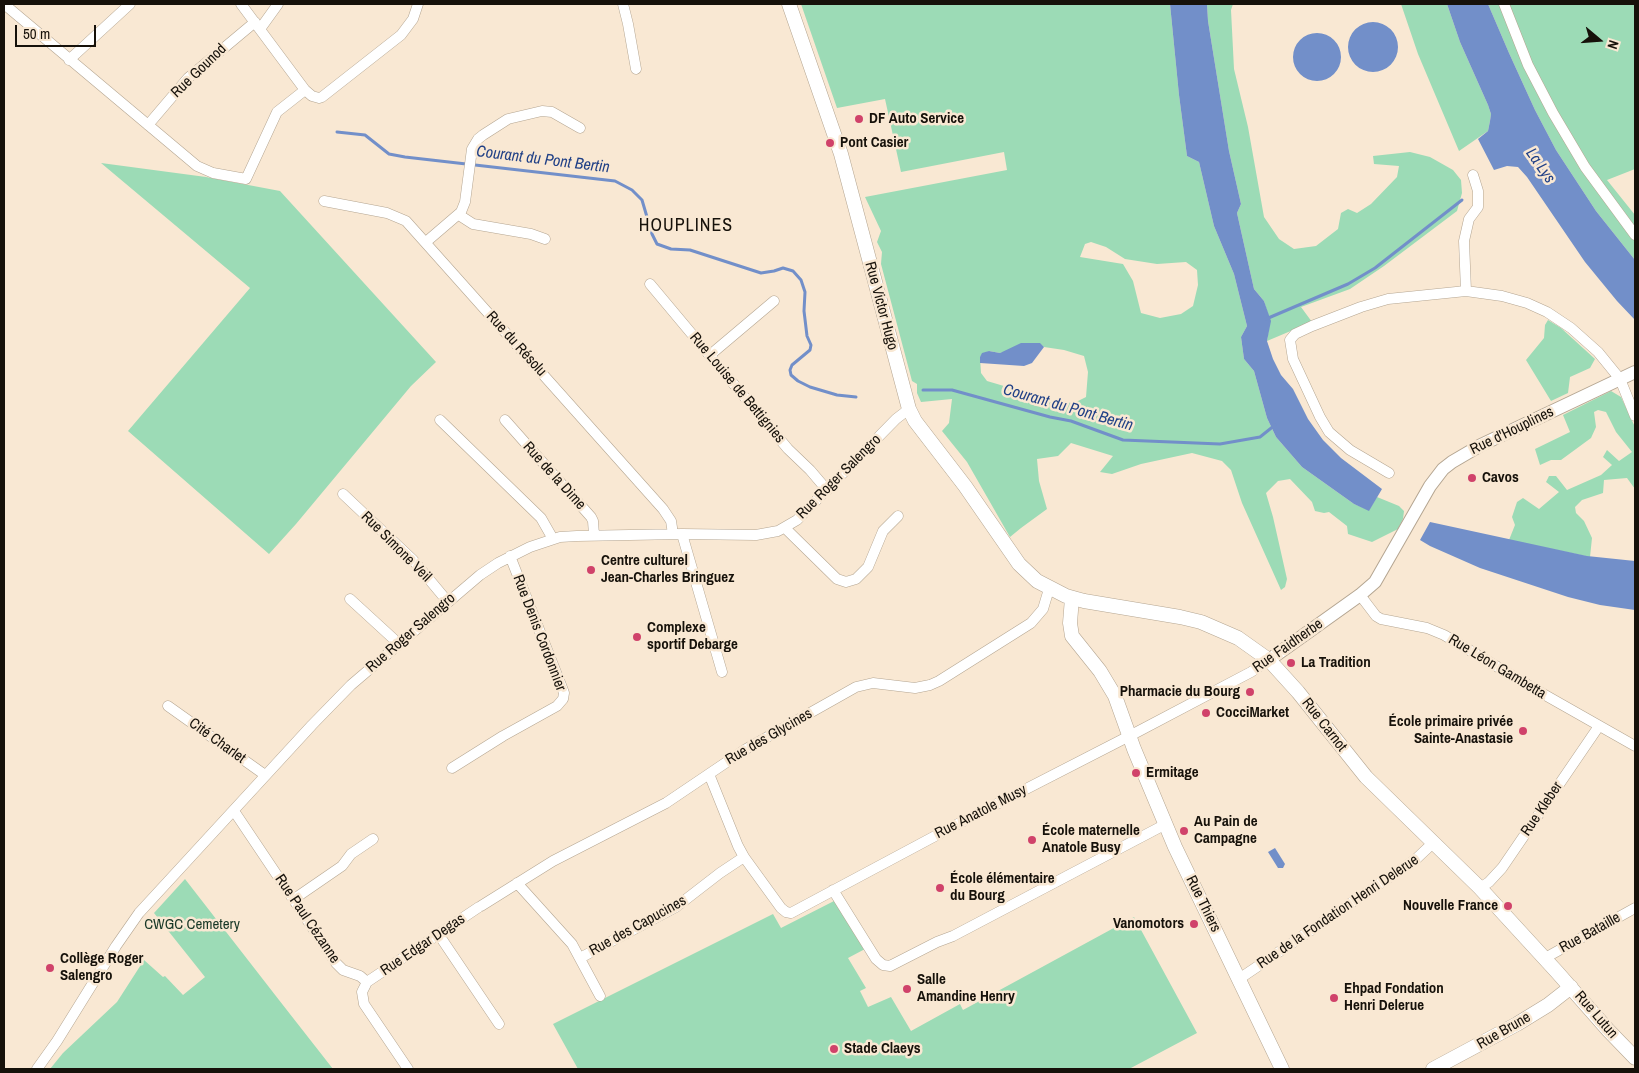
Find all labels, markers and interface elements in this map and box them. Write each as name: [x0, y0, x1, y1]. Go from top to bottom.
scale bar: [18, 15, 99, 47]
north arrow: [1574, 15, 1624, 65]
text: 50 m: [23, 23, 50, 44]
text: N: [1603, 38, 1623, 51]
street label: Rue Gounod: [168, 40, 230, 102]
place label: DF Auto Service: [869, 110, 964, 128]
marker: DF Auto Service: [853, 113, 865, 125]
place label: Pont Casier: [840, 134, 908, 152]
marker: Pont Casier: [824, 137, 836, 149]
water label: Courant du Pont Bertin: [475, 142, 611, 178]
water label: La Lys: [1521, 145, 1559, 187]
district label: HOUPLINES: [638, 215, 734, 237]
street label: Rue Victor Hugo: [861, 260, 901, 352]
street label: Rue du Résolu: [482, 308, 550, 380]
street label: Rue Louise de Bettignies: [685, 329, 789, 447]
water label: Courant du Pont Bertin: [1001, 380, 1135, 436]
street label: Rue d'Houplines: [1467, 403, 1557, 459]
street label: Rue Roger Salengro: [793, 431, 885, 523]
street label: Rue de la Dime: [519, 438, 589, 514]
place label: Cavos: [1482, 469, 1519, 487]
marker: Cavos: [1466, 472, 1478, 484]
street label: Rue Simone Veil: [357, 508, 435, 586]
place label: Centre culturel Jean-Charles Bringuez: [601, 552, 734, 587]
marker: Centre culturel Jean-Charles Bringuez: [585, 564, 597, 576]
street label: Rue Denis Cordonnier: [509, 572, 569, 694]
street label: Rue Roger Salengro: [363, 589, 459, 677]
street label: Rue Faidherbe: [1249, 615, 1327, 677]
place label: Complexe sportif Debarge: [647, 619, 738, 654]
marker: Complexe sportif Debarge: [631, 631, 643, 643]
street label: Rue Léon Gambetta: [1445, 631, 1549, 703]
place label: La Tradition: [1301, 654, 1371, 672]
marker: La Tradition: [1285, 657, 1297, 669]
place label: Pharmacie du Bourg: [1120, 683, 1240, 701]
marker: Pharmacie du Bourg: [1244, 686, 1256, 698]
street label: Rue Carnot: [1298, 695, 1350, 755]
place label: CocciMarket: [1216, 704, 1289, 722]
street label: Rue des Glycines: [722, 705, 816, 769]
marker: CocciMarket: [1200, 707, 1212, 719]
place label: École primaire privée Sainte-Anastasie: [1389, 713, 1513, 748]
street label: Cité Charlet: [185, 714, 249, 768]
marker: École primaire privée Sainte-Anastasie: [1517, 725, 1529, 737]
place label: Ermitage: [1146, 764, 1199, 782]
marker: Ermitage: [1130, 767, 1142, 779]
street label: Rue Kleber: [1517, 778, 1567, 840]
street label: Rue Anatole Musy: [932, 781, 1030, 843]
place label: Au Pain de Campagne: [1194, 813, 1258, 848]
place label: École maternelle Anatole Busy: [1042, 822, 1140, 857]
marker: Au Pain de Campagne: [1178, 825, 1190, 837]
marker: École maternelle Anatole Busy: [1026, 834, 1038, 846]
street label: Rue de la Fondation Henri Delerue: [1254, 851, 1422, 973]
place label: École élémentaire du Bourg: [950, 870, 1055, 905]
street label: Rue Paul Cézanne: [271, 871, 343, 967]
street label: Rue Thiers: [1182, 873, 1224, 935]
marker: École élémentaire du Bourg: [934, 882, 946, 894]
street label: Rue des Capucines: [586, 892, 690, 960]
place label: Nouvelle France: [1403, 897, 1498, 915]
marker: Nouvelle France: [1502, 900, 1514, 912]
street label: Rue Bataille: [1556, 909, 1624, 957]
street label: Rue Edgar Degas: [377, 910, 469, 980]
place label: Vanomotors: [1113, 915, 1184, 933]
park label: CWGC Cemetery: [144, 916, 240, 934]
marker: Vanomotors: [1188, 918, 1200, 930]
place label: Collège Roger Salengro: [60, 950, 143, 985]
marker: Collège Roger Salengro: [44, 962, 56, 974]
place label: Salle Amandine Henry: [917, 971, 1015, 1006]
place label: Ehpad Fondation Henri Delerue: [1344, 980, 1444, 1015]
marker: Salle Amandine Henry: [901, 983, 913, 995]
street label: Rue Lutun: [1571, 988, 1621, 1042]
marker: Ehpad Fondation Henri Delerue: [1328, 992, 1340, 1004]
street label: Rue Brune: [1474, 1009, 1534, 1053]
place label: Stade Claeys: [844, 1040, 921, 1058]
marker: Stade Claeys: [828, 1043, 840, 1055]

